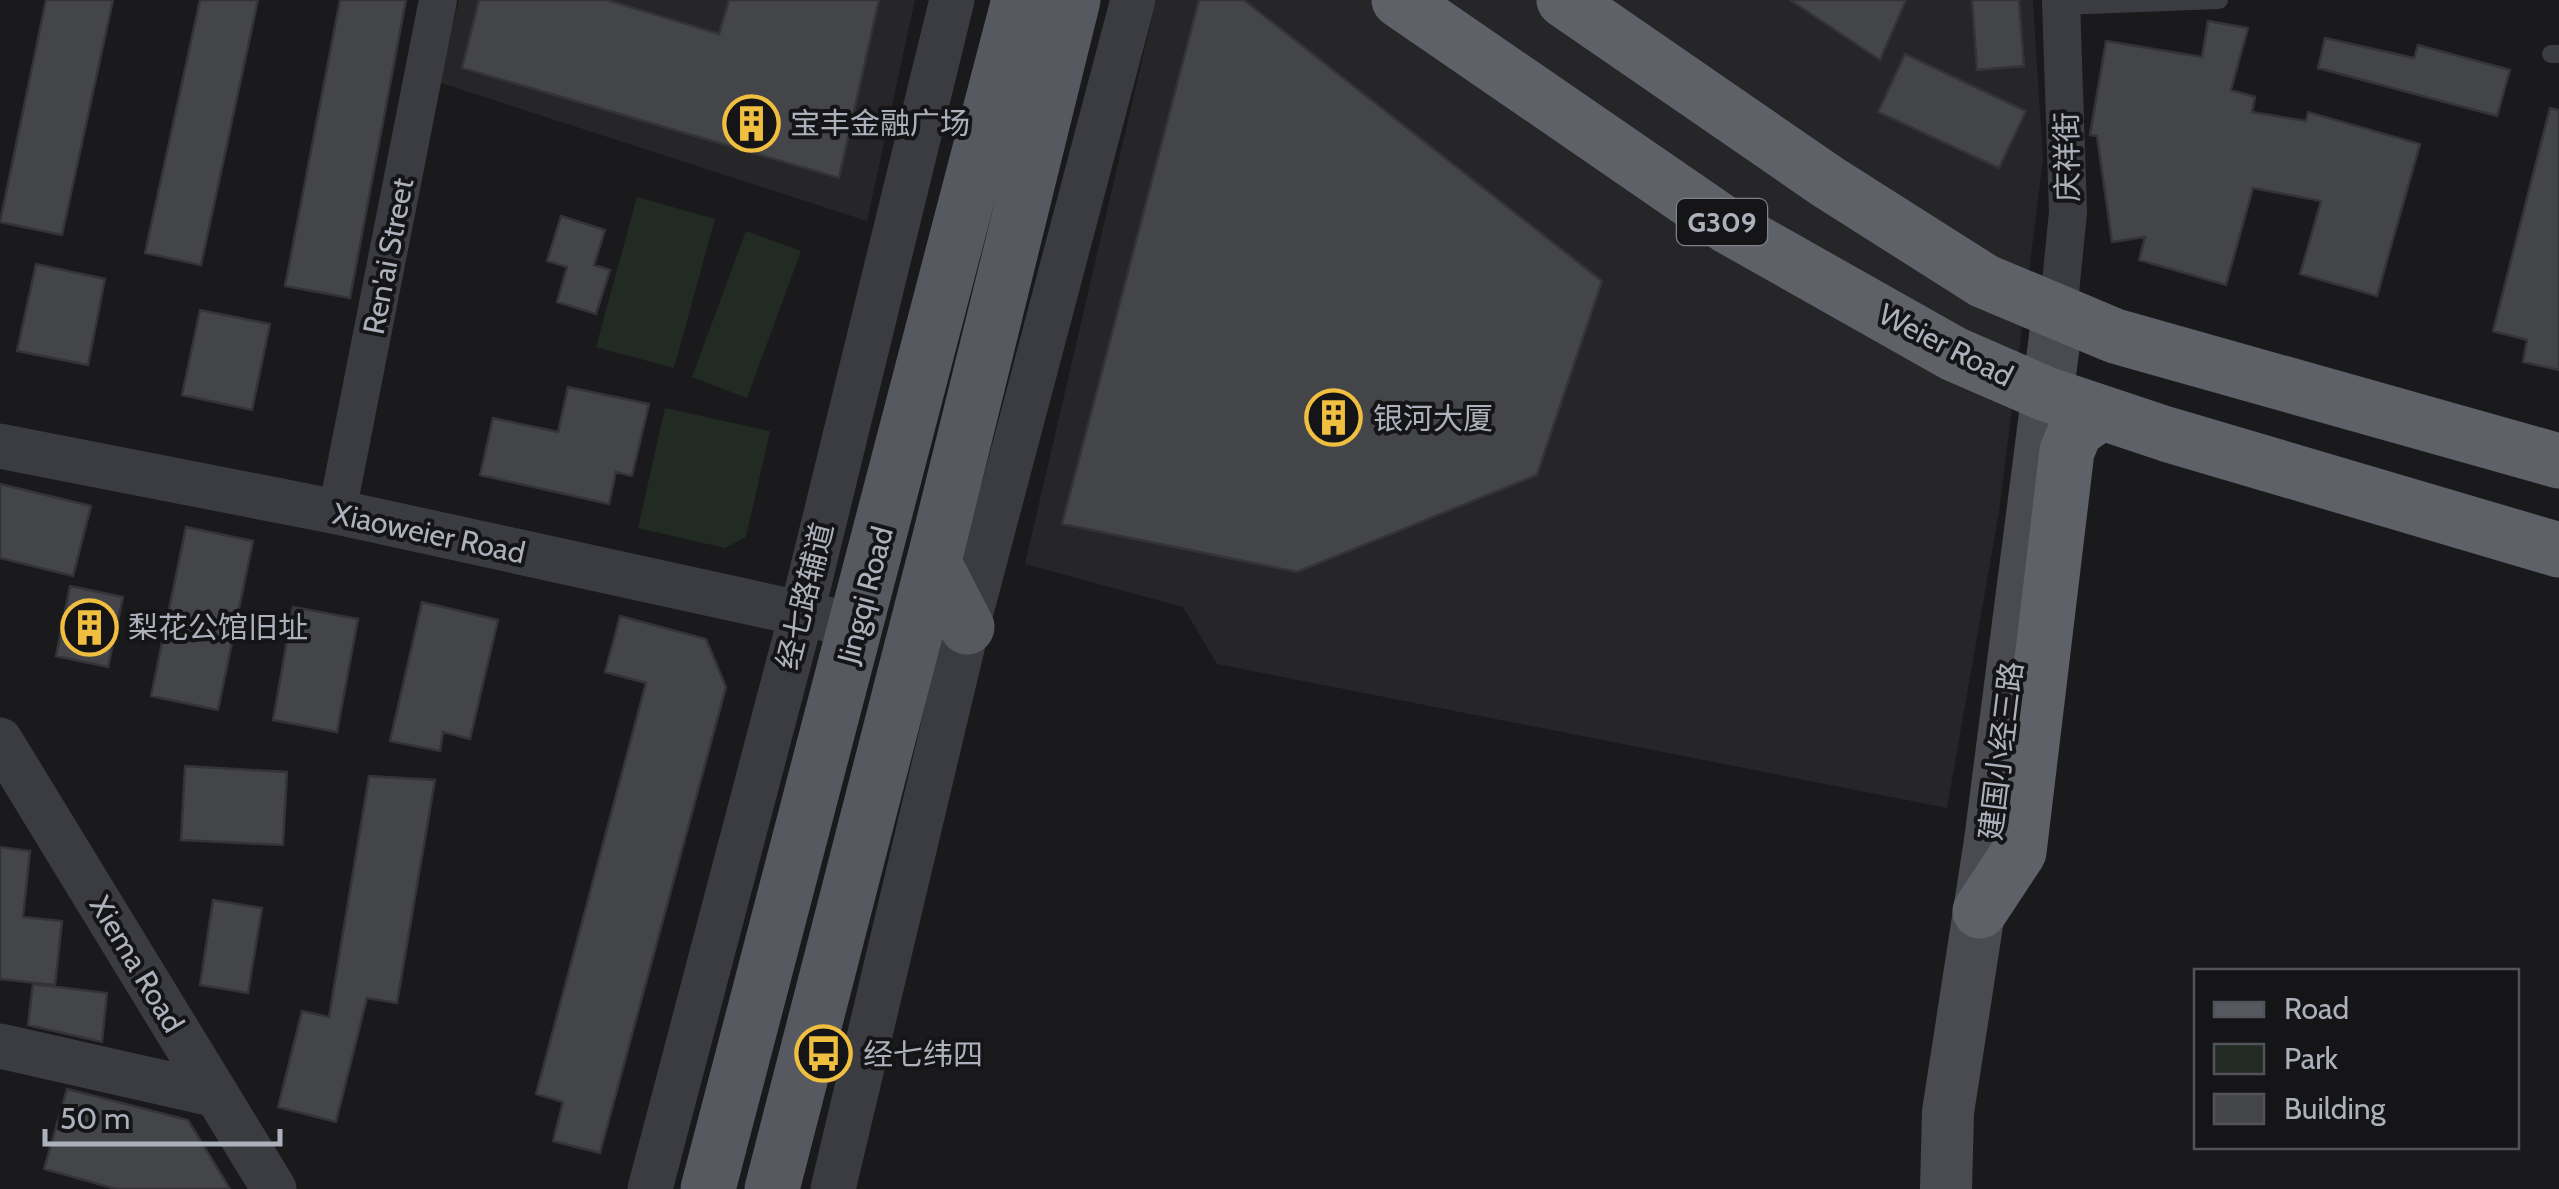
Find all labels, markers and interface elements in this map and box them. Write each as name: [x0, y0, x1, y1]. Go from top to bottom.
building icon: 宝丰金融广场: [721, 93, 781, 153]
place label: 宝丰金融广场: [790, 105, 970, 142]
street label: 庆祥街: [2048, 112, 2086, 202]
street label: Ren'ai Street: [355, 175, 421, 337]
road number: G309: [1677, 199, 1767, 245]
street label: Weier Road: [1873, 295, 2019, 395]
building icon: 银河大厦: [1304, 388, 1364, 448]
place label: 银河大厦: [1373, 400, 1493, 437]
street label: Xiaoweier Road: [330, 495, 528, 571]
street label: 经七路辅道: [769, 519, 841, 673]
street label: Jingqi Road: [829, 522, 901, 669]
building icon: 梨花公馆旧址: [59, 597, 119, 657]
place label: 梨花公馆旧址: [128, 609, 308, 646]
street label: 建国小经三路: [1972, 659, 2030, 843]
street label: Xiema Road: [82, 889, 192, 1039]
legend: [2194, 969, 2519, 1149]
text: Road: [2284, 990, 2349, 1027]
bus stop icon: 经七纬四: [794, 1024, 854, 1084]
place label: 经七纬四: [863, 1036, 983, 1073]
text: Park: [2284, 1040, 2339, 1077]
scale bar: [45, 1084, 280, 1146]
text: Building: [2284, 1090, 2387, 1127]
text: 50 m: [60, 1100, 130, 1137]

